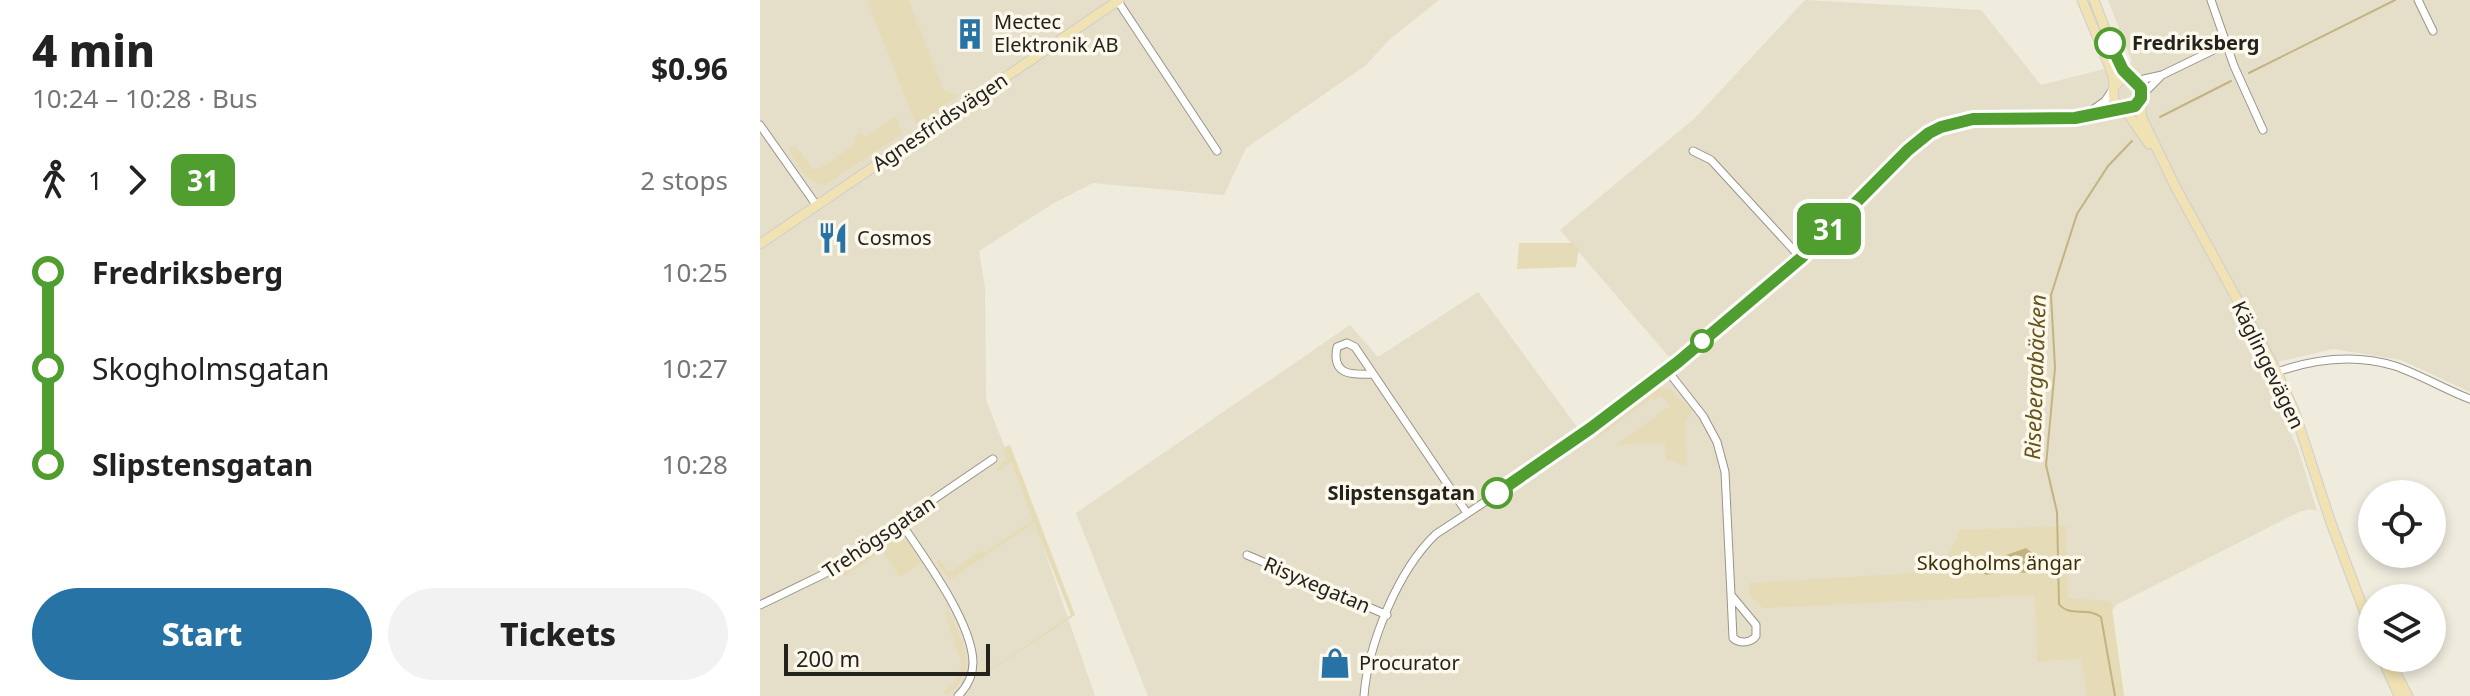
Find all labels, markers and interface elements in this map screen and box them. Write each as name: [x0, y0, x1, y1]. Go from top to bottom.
place label: Mectec Elektronik AB: [994, 8, 1119, 58]
building icon: Mectec Elektronik AB: [953, 17, 987, 51]
text: 4 min: [32, 20, 155, 80]
marker: Fredriksberg: [2095, 28, 2125, 58]
place label: Fredriksberg: [2132, 29, 2259, 56]
text: $0.96: [651, 48, 728, 89]
street label: Agnesfridsvägen: [867, 66, 1013, 177]
text: 10:24 – 10:28 · Bus: [32, 80, 257, 116]
icon: walk: [32, 158, 76, 202]
icon: forward: [115, 158, 159, 202]
text: 31: [187, 161, 219, 199]
text: 1: [88, 162, 103, 198]
text: 2 stops: [640, 162, 728, 198]
line badge: 31: [1793, 203, 1865, 255]
text: 31: [1813, 210, 1845, 248]
restaurant icon: Cosmos: [816, 221, 850, 255]
place label: Cosmos: [857, 224, 932, 251]
text: Fredriksberg: [92, 252, 283, 293]
text: 10:25: [662, 254, 728, 290]
water label: Risebergabäcken: [2016, 294, 2052, 460]
street label: Käglingevägen: [2226, 296, 2311, 433]
unlabelled marker: [1691, 330, 1713, 352]
text: Skogholmsgatan: [92, 348, 329, 389]
text: 10:27: [662, 350, 728, 386]
text: Slipstensgatan: [92, 444, 313, 485]
text: 10:28: [662, 446, 728, 482]
marker: Slipstensgatan: [1482, 478, 1512, 508]
place label: Slipstensgatan: [1327, 479, 1475, 506]
map controls: [2358, 480, 2446, 672]
button: locate: [2358, 480, 2446, 568]
street label: Trehögsgatan: [817, 489, 940, 584]
park label: Skogholms ängar: [1917, 549, 2081, 576]
street label: Risyxegatan: [1260, 550, 1375, 619]
button: layers: [2358, 584, 2446, 672]
button: Start: [32, 588, 372, 680]
button: Tickets: [388, 588, 728, 680]
scale bar: [784, 640, 990, 676]
text: 200 m: [796, 643, 860, 673]
shop icon: Procurator: [1318, 646, 1352, 680]
place label: Procurator: [1359, 649, 1460, 676]

